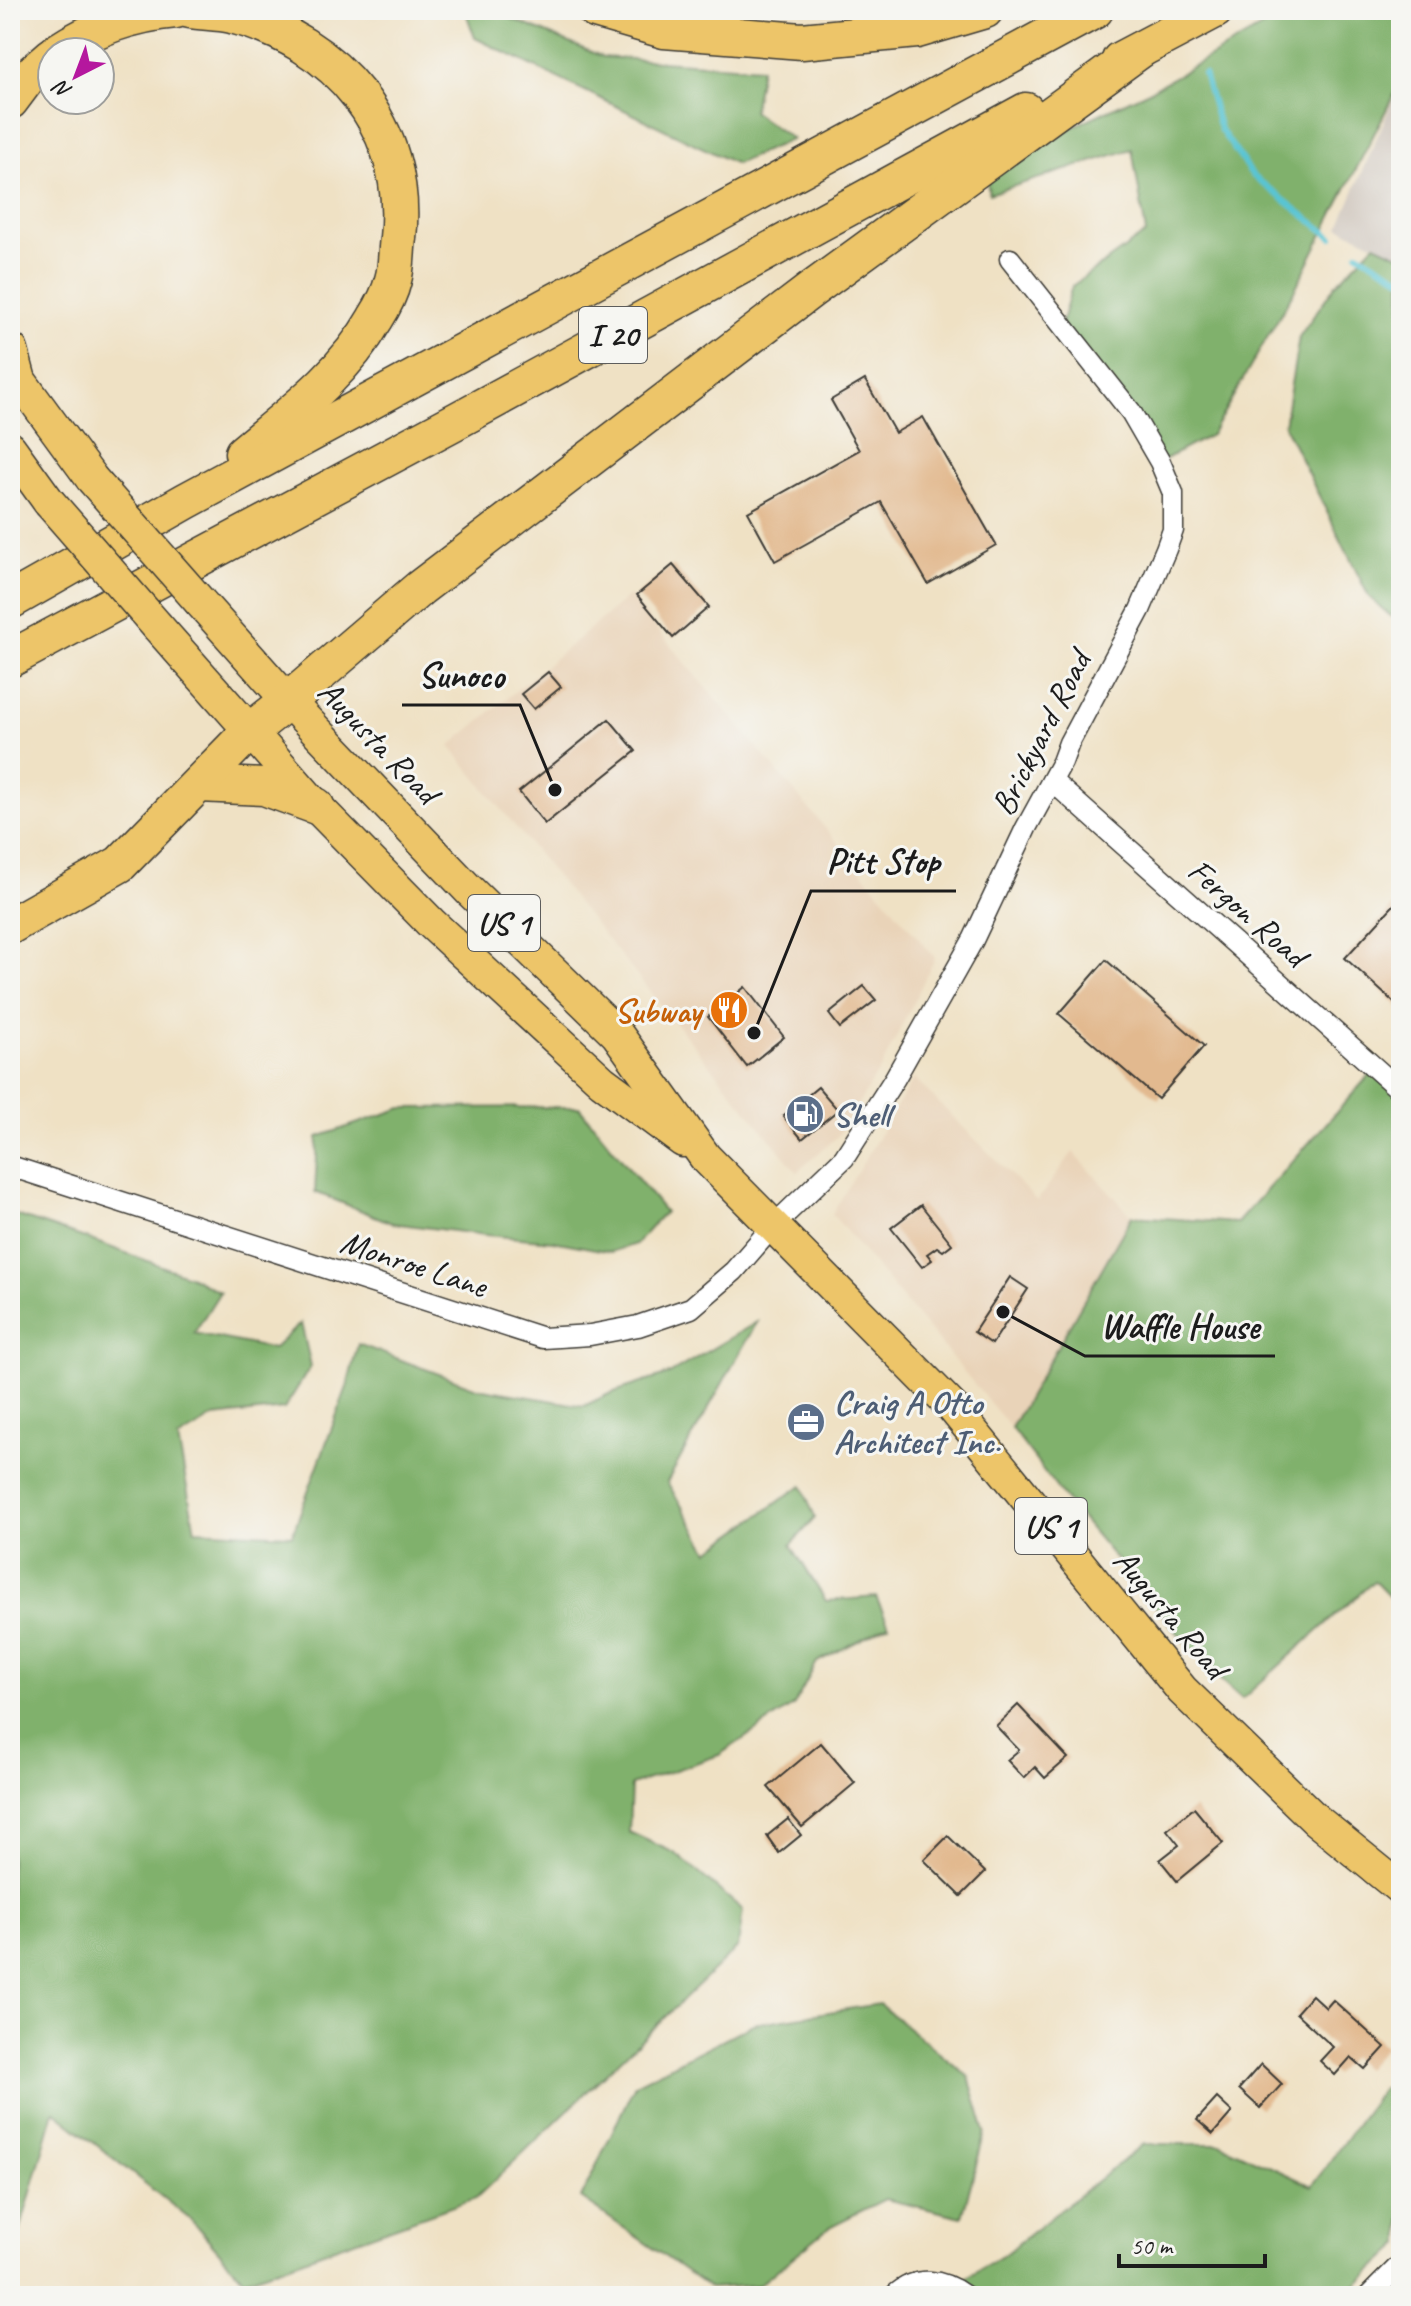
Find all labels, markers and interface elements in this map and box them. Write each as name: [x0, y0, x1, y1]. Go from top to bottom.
north arrow: [36, 36, 116, 116]
text: N: [46, 73, 78, 105]
road number: I 20: [579, 307, 647, 363]
street label: Brickyard Road: [981, 640, 1102, 822]
callout: Sunoco: [402, 645, 520, 705]
text: Sunoco: [418, 652, 507, 698]
street label: Augusta Road: [309, 670, 451, 816]
callout: Pitt Stop: [811, 831, 956, 891]
text: Pitt Stop: [826, 838, 942, 884]
street label: Fergon Road: [1179, 849, 1320, 979]
road number: US 1: [468, 895, 540, 951]
place label: Subway: [614, 989, 704, 1032]
restaurant icon: Subway: [708, 989, 750, 1031]
fuel station icon: Shell: [784, 1093, 826, 1135]
place label: Shell: [833, 1093, 896, 1136]
street label: Monroe Lane: [335, 1220, 494, 1308]
callout: Waffle House: [1085, 1296, 1275, 1356]
text: Waffle House: [1101, 1303, 1262, 1349]
place label: Craig A Otto Architect Inc.: [834, 1381, 1002, 1463]
office icon: Craig A Otto Architect Inc.: [785, 1401, 827, 1443]
road number: US 1: [1015, 1498, 1087, 1554]
street label: Augusta Road: [1104, 1540, 1240, 1690]
scale bar: [1119, 2218, 1265, 2268]
text: 50 m: [1131, 2231, 1174, 2261]

